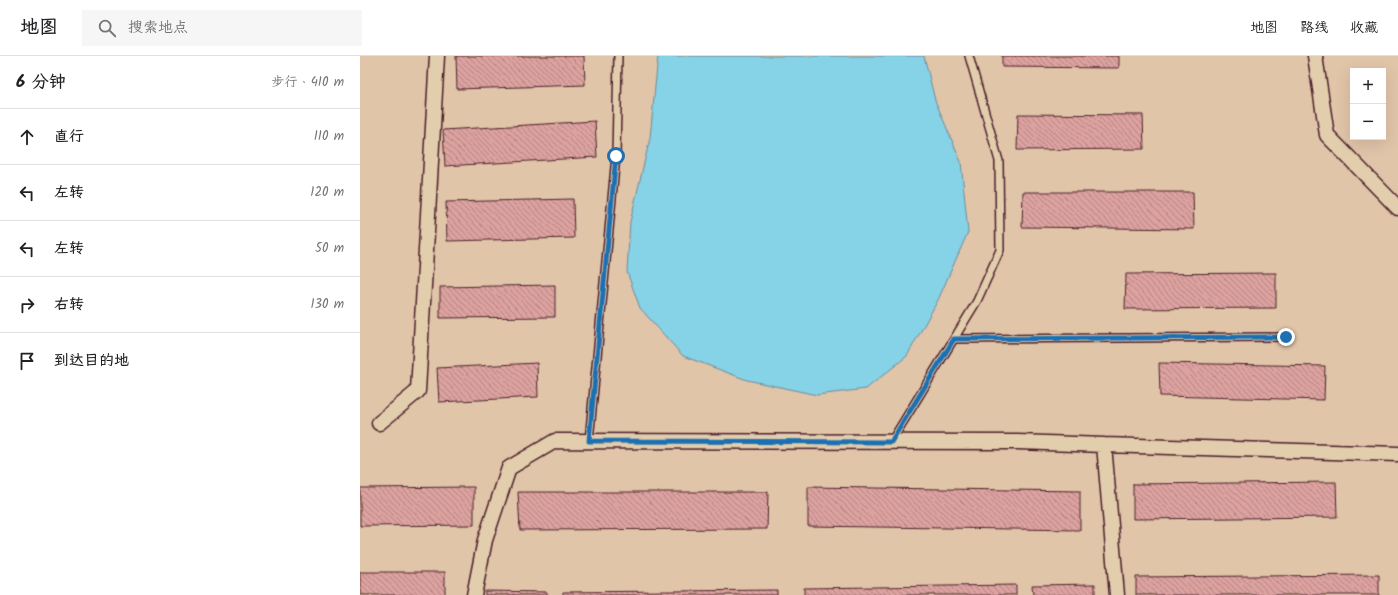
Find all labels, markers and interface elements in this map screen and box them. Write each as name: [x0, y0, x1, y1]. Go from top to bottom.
search box: [82, 10, 362, 46]
text: 地图: [20, 13, 58, 43]
text: 搜索地点: [128, 16, 188, 40]
icon: search: [96, 17, 118, 39]
text: 地图: [1250, 17, 1278, 39]
text: 路线: [1300, 17, 1328, 39]
text: 收藏: [1350, 17, 1378, 39]
map controls: [1350, 68, 1386, 140]
button: +: [1350, 68, 1386, 104]
text: 6 分钟: [16, 69, 66, 96]
text: 步行 · 410 m: [271, 72, 344, 93]
button: −: [1350, 104, 1386, 140]
text: 直行: [54, 125, 84, 149]
icon: ahead: [16, 126, 38, 148]
text: 110 m: [314, 126, 344, 147]
route start: [607, 147, 625, 165]
text: 左转: [54, 181, 84, 205]
icon: left: [16, 182, 38, 204]
text: 120 m: [310, 182, 344, 203]
text: 左转: [54, 237, 84, 261]
icon: left: [16, 238, 38, 260]
text: 50 m: [315, 238, 344, 259]
text: 右转: [54, 293, 84, 317]
icon: right: [16, 294, 38, 316]
text: 130 m: [310, 294, 344, 315]
route end: [1277, 328, 1295, 346]
text: 到达目的地: [54, 349, 129, 373]
icon: arrive: [16, 350, 38, 372]

